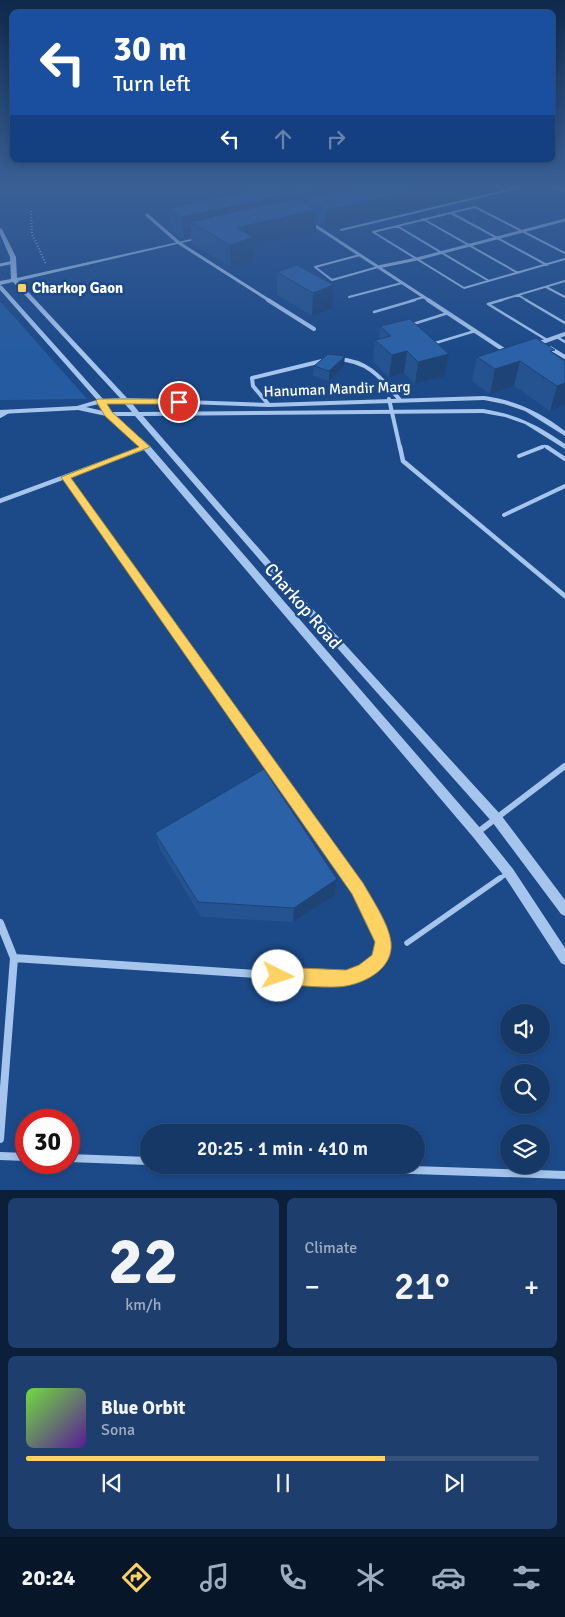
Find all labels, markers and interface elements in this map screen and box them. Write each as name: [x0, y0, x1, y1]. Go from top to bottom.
text: 30 m: [113, 27, 187, 70]
icon: left: [30, 30, 95, 95]
text: Turn left: [113, 70, 191, 97]
icon: left: [216, 125, 244, 153]
icon: ahead: [269, 125, 297, 153]
icon: right: [322, 125, 350, 153]
place label: Charkop Gaon: [32, 279, 123, 297]
marker: Charkop Gaon: [16, 282, 28, 294]
street label: Hanuman Mandir Marg: [263, 377, 411, 401]
pin: [158, 381, 200, 423]
icon: arrive: [165, 388, 193, 416]
street label: Charkop Road: [260, 559, 346, 653]
position arrow: [251, 949, 303, 1001]
map controls: [500, 1004, 550, 1174]
button: sound: [500, 1004, 550, 1054]
button: search: [500, 1064, 550, 1114]
speed limit sign: 30: [15, 1109, 80, 1174]
button: layers: [500, 1124, 550, 1174]
text: 20:25 · 1 min · 410 m: [197, 1137, 368, 1161]
text: 22: [108, 1222, 178, 1302]
text: Climate: [305, 1238, 357, 1258]
text: 21°: [394, 1263, 450, 1310]
text: −: [305, 1270, 320, 1304]
text: +: [524, 1270, 539, 1304]
text: km/h: [125, 1295, 161, 1315]
text: Blue Orbit: [101, 1396, 185, 1420]
text: Sona: [101, 1420, 135, 1440]
icon: previous: [98, 1469, 126, 1497]
icon: pause: [269, 1469, 297, 1497]
icon: next: [440, 1469, 468, 1497]
icon: directions: [119, 1560, 154, 1595]
icon: music: [197, 1560, 232, 1595]
icon: phone: [275, 1560, 310, 1595]
icon: climate: [353, 1560, 388, 1595]
icon: car: [431, 1560, 466, 1595]
icon: filters: [509, 1560, 544, 1595]
text: 20:24: [22, 1564, 76, 1591]

